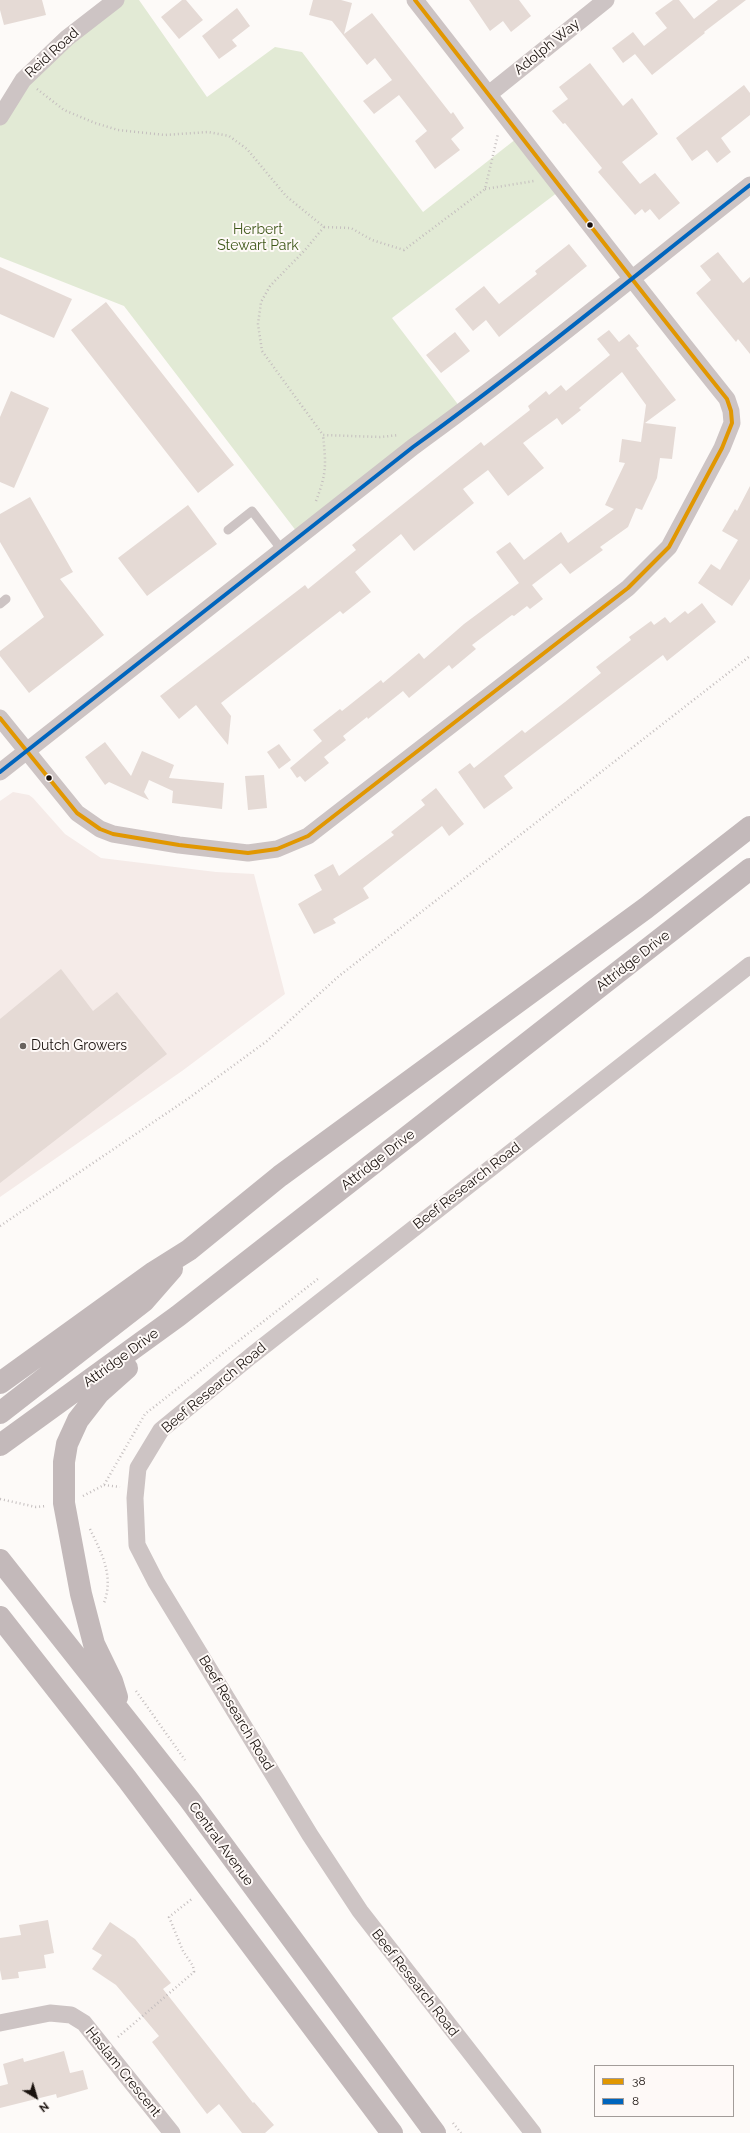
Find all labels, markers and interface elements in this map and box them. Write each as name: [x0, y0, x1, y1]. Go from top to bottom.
street label: Adolph Way: [511, 15, 583, 79]
street label: Reid Road: [22, 25, 82, 81]
unlabelled marker: [585, 220, 595, 230]
park label: Herbert Stewart Park: [217, 222, 299, 254]
unlabelled marker: [44, 773, 54, 783]
street label: Attridge Drive: [593, 927, 673, 995]
place label: Dutch Growers: [31, 1038, 127, 1054]
marker: Dutch Growers: [18, 1041, 28, 1051]
street label: Attridge Drive: [338, 1126, 418, 1194]
street label: Beef Research Road: [410, 1139, 524, 1233]
street label: Attridge Drive: [80, 1325, 162, 1391]
street label: Beef Research Road: [158, 1339, 270, 1437]
street label: Beef Research Road: [195, 1652, 277, 1774]
street label: Central Avenue: [185, 1799, 257, 1889]
street label: Beef Research Road: [368, 1926, 462, 2040]
street label: Haslam Crescent: [82, 2024, 164, 2120]
legend: [594, 2065, 734, 2117]
text: 38: [632, 2074, 646, 2088]
north arrow: [16, 2077, 56, 2117]
text: 8: [632, 2094, 639, 2108]
text: N: [36, 2099, 51, 2115]

